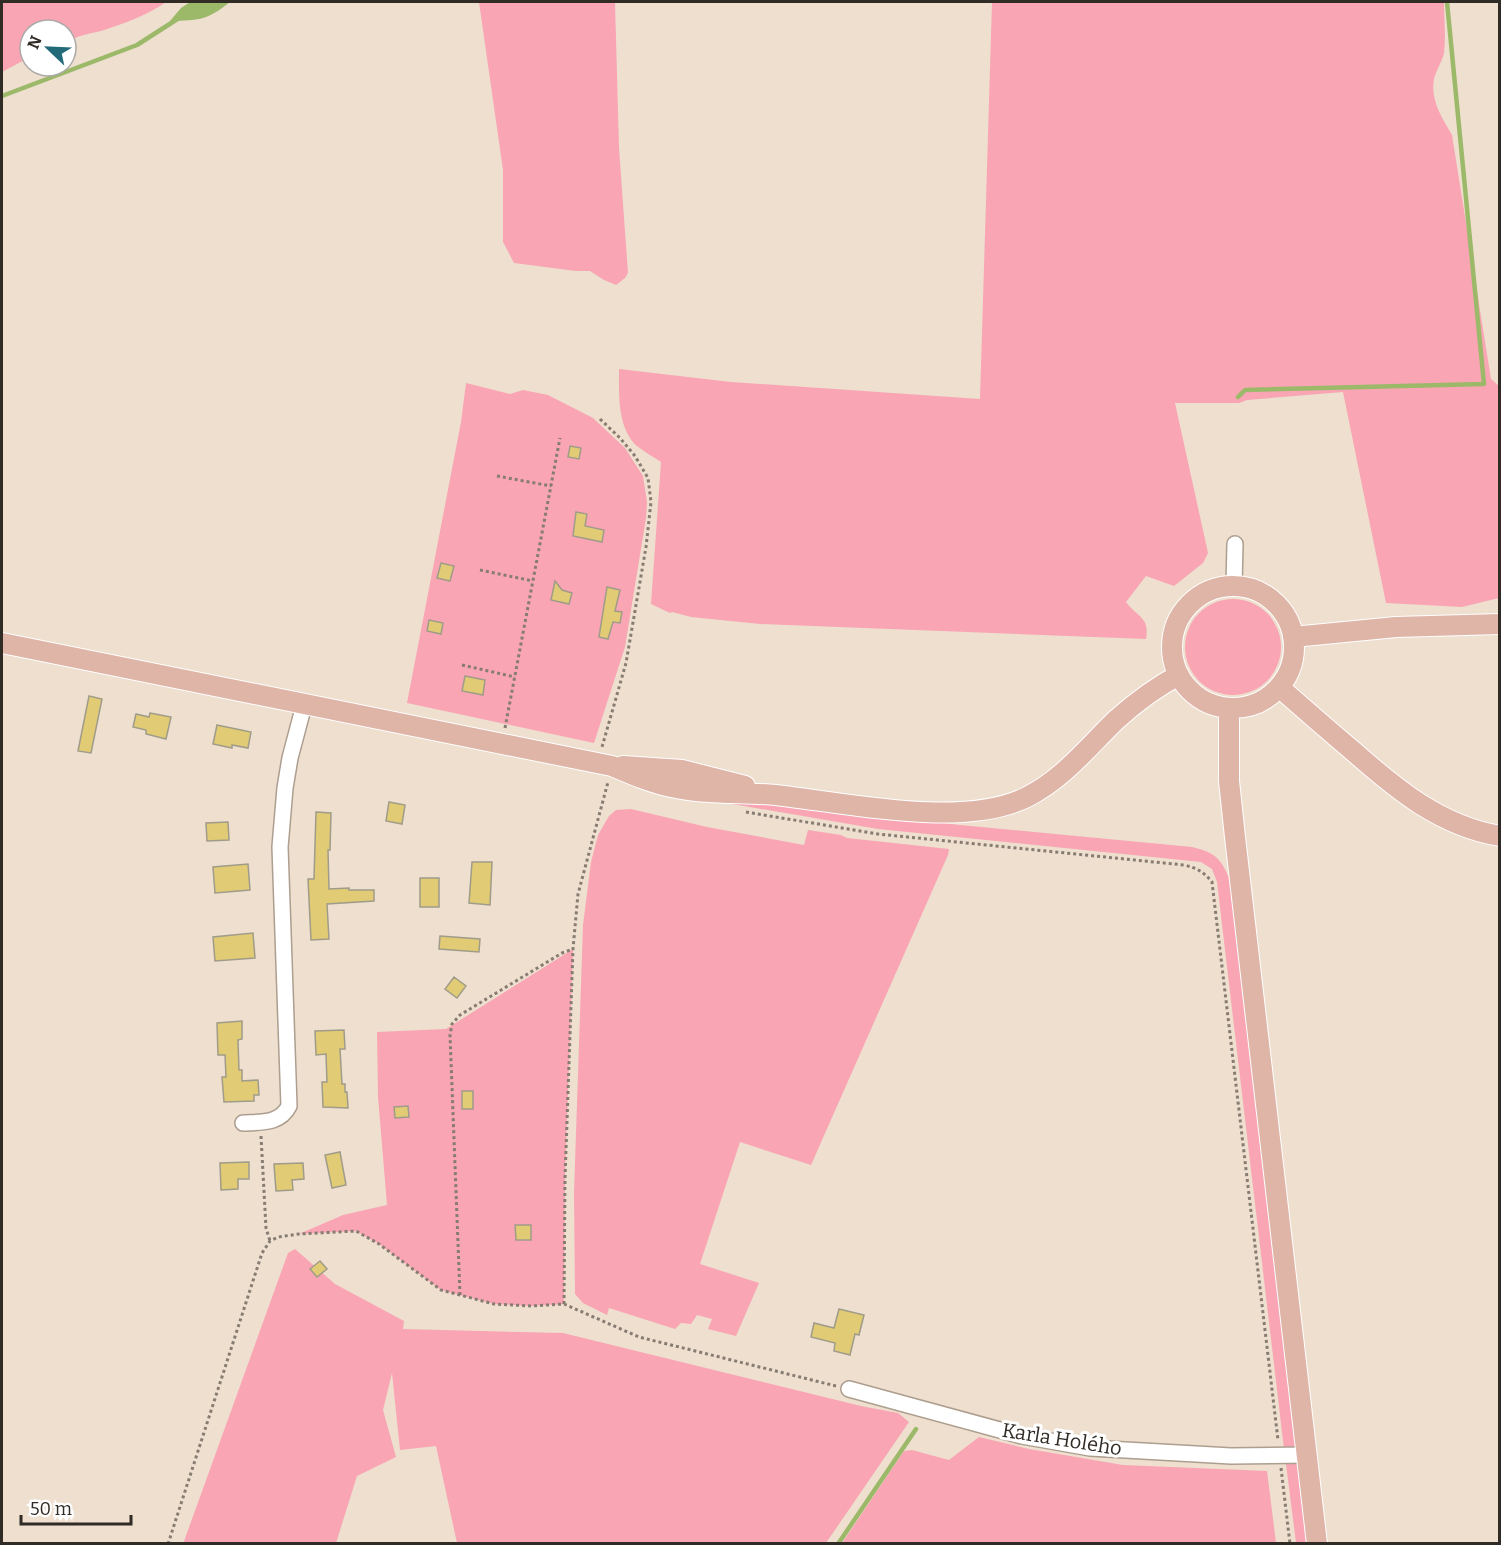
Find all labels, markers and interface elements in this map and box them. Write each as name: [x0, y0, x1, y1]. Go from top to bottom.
north arrow: [18, 18, 78, 78]
text: N: [23, 33, 46, 52]
street label: Karla Holého: [1000, 1418, 1124, 1460]
scale bar: [21, 1488, 130, 1526]
text: 50 m: [30, 1498, 72, 1520]

